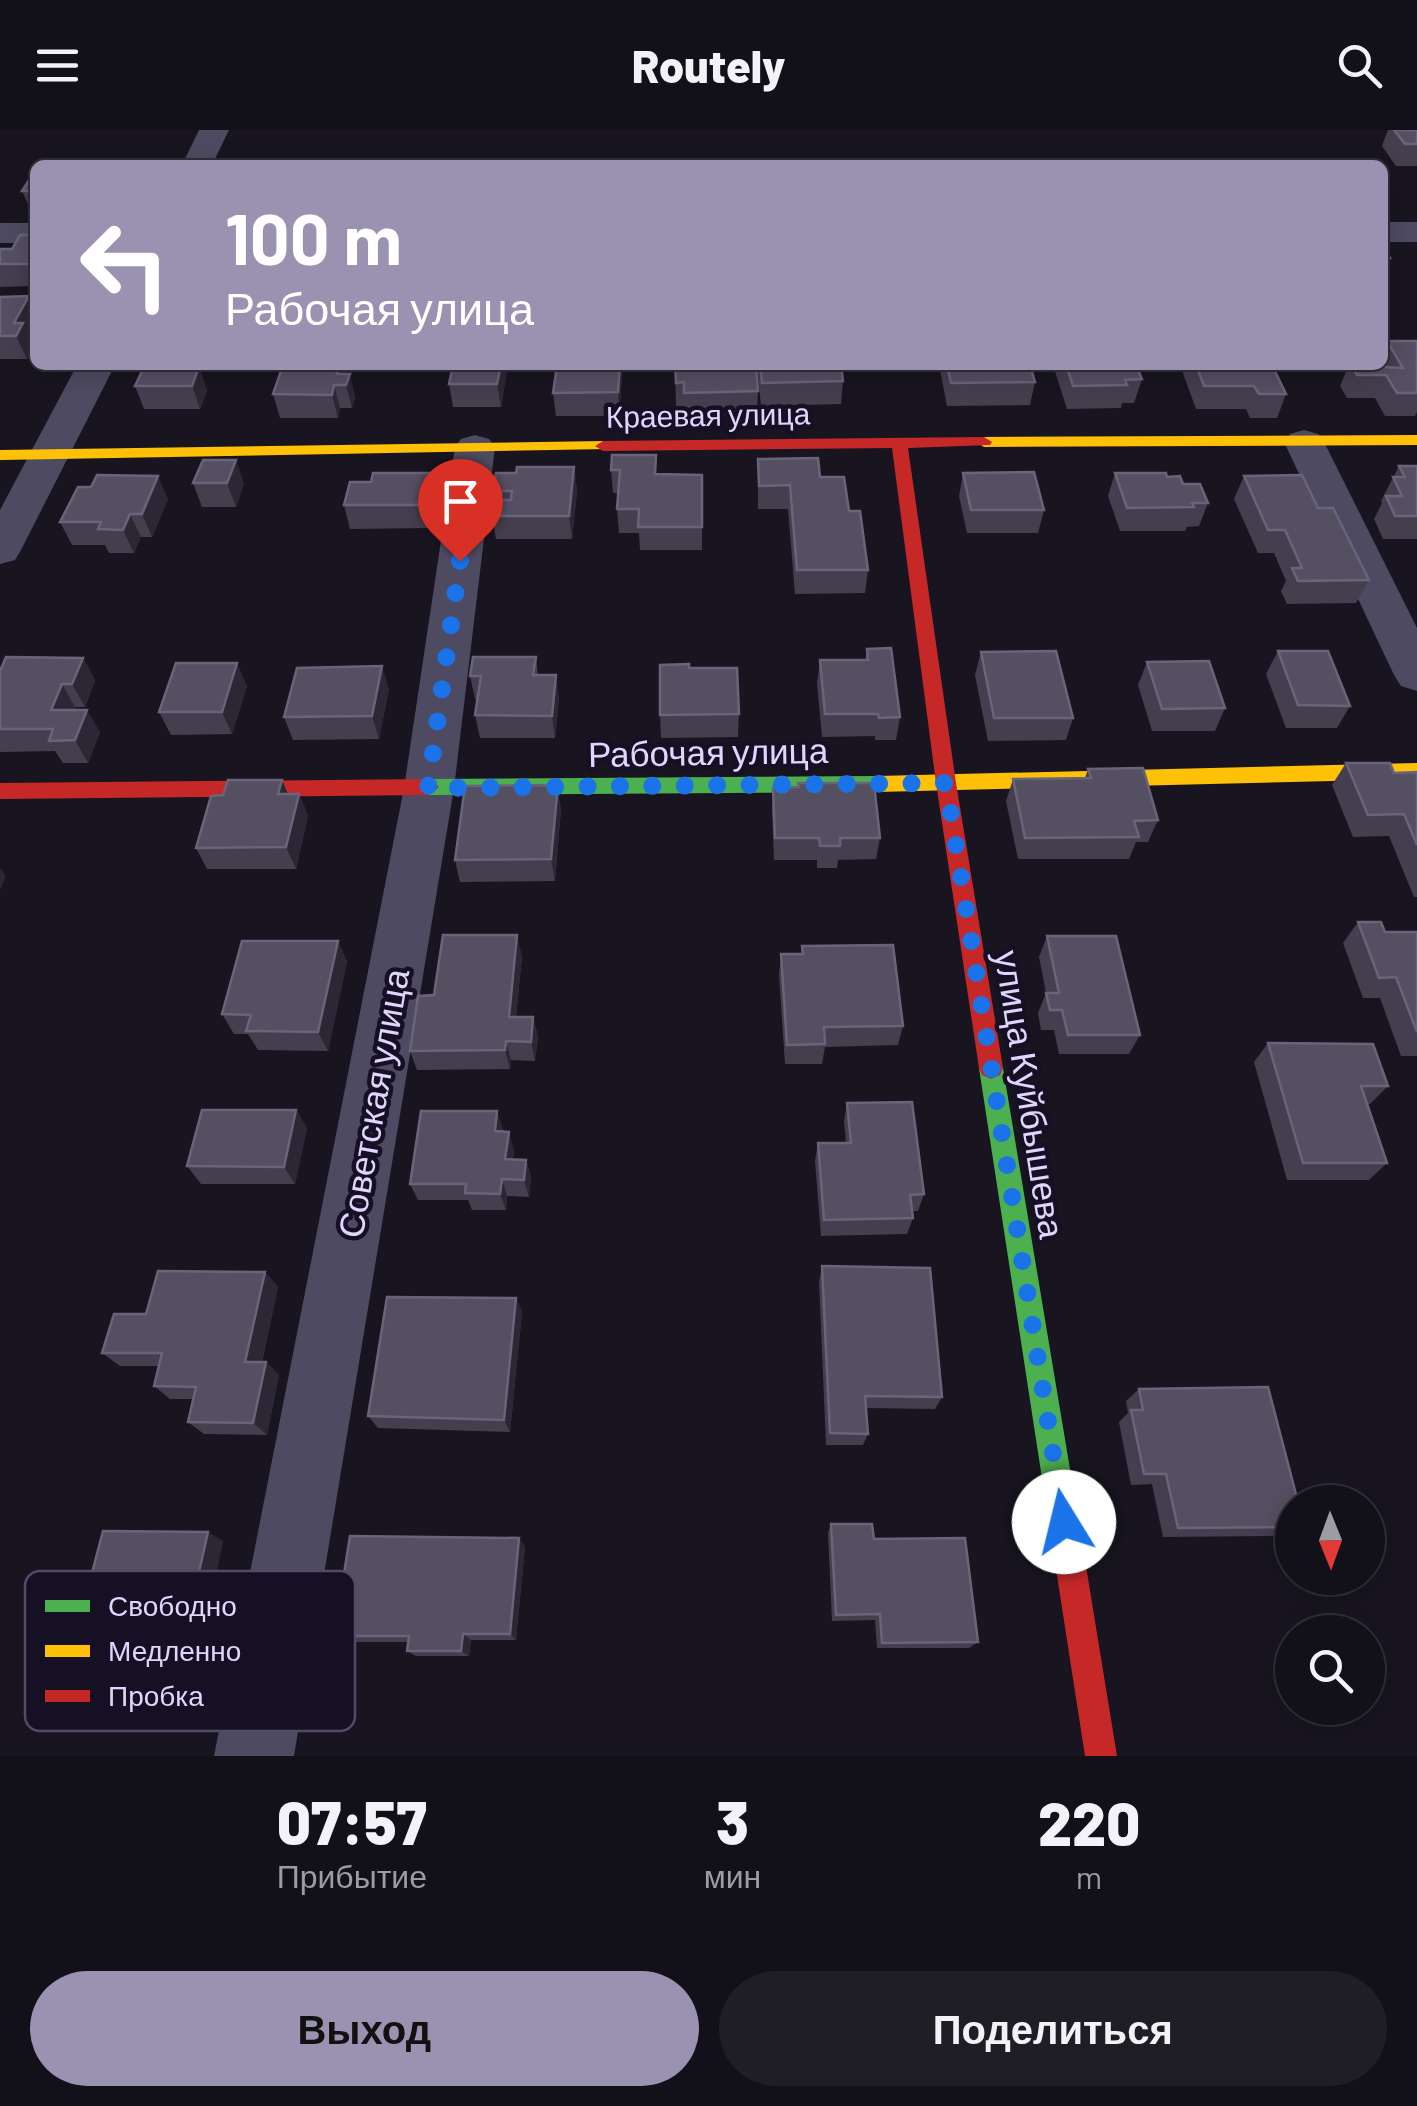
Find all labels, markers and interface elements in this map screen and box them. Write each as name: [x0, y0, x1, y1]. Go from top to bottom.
icon: menu: [30, 38, 85, 93]
text: Routely: [632, 38, 785, 92]
icon: search: [1332, 38, 1387, 93]
text: 100 m: [225, 195, 402, 279]
icon: left: [60, 200, 190, 330]
text: Рабочая улица: [225, 280, 534, 334]
street label: Краевая улица: [605, 394, 811, 434]
pin: [418, 459, 503, 562]
icon: arrive: [433, 474, 488, 529]
street label: Рабочая улица: [588, 728, 829, 774]
street label: улица Куйбышева: [987, 947, 1075, 1242]
street label: Советская улица: [328, 965, 416, 1241]
position arrow: [1012, 1470, 1116, 1574]
north arrow: [1275, 1485, 1385, 1595]
map controls: [1275, 1485, 1385, 1725]
legend: [25, 1571, 355, 1731]
text: Свободно: [108, 1588, 237, 1622]
button: search: [1275, 1615, 1385, 1725]
text: Медленно: [108, 1633, 241, 1667]
text: Пробка: [108, 1678, 204, 1712]
text: 07:57: [277, 1785, 427, 1857]
text: 3: [716, 1785, 749, 1857]
text: 220: [1038, 1786, 1140, 1858]
text: Прибытие: [277, 1856, 427, 1894]
text: мин: [704, 1856, 761, 1894]
text: m: [1076, 1857, 1102, 1895]
button: Выход: [30, 1971, 699, 2086]
button: Поделиться: [719, 1971, 1387, 2086]

